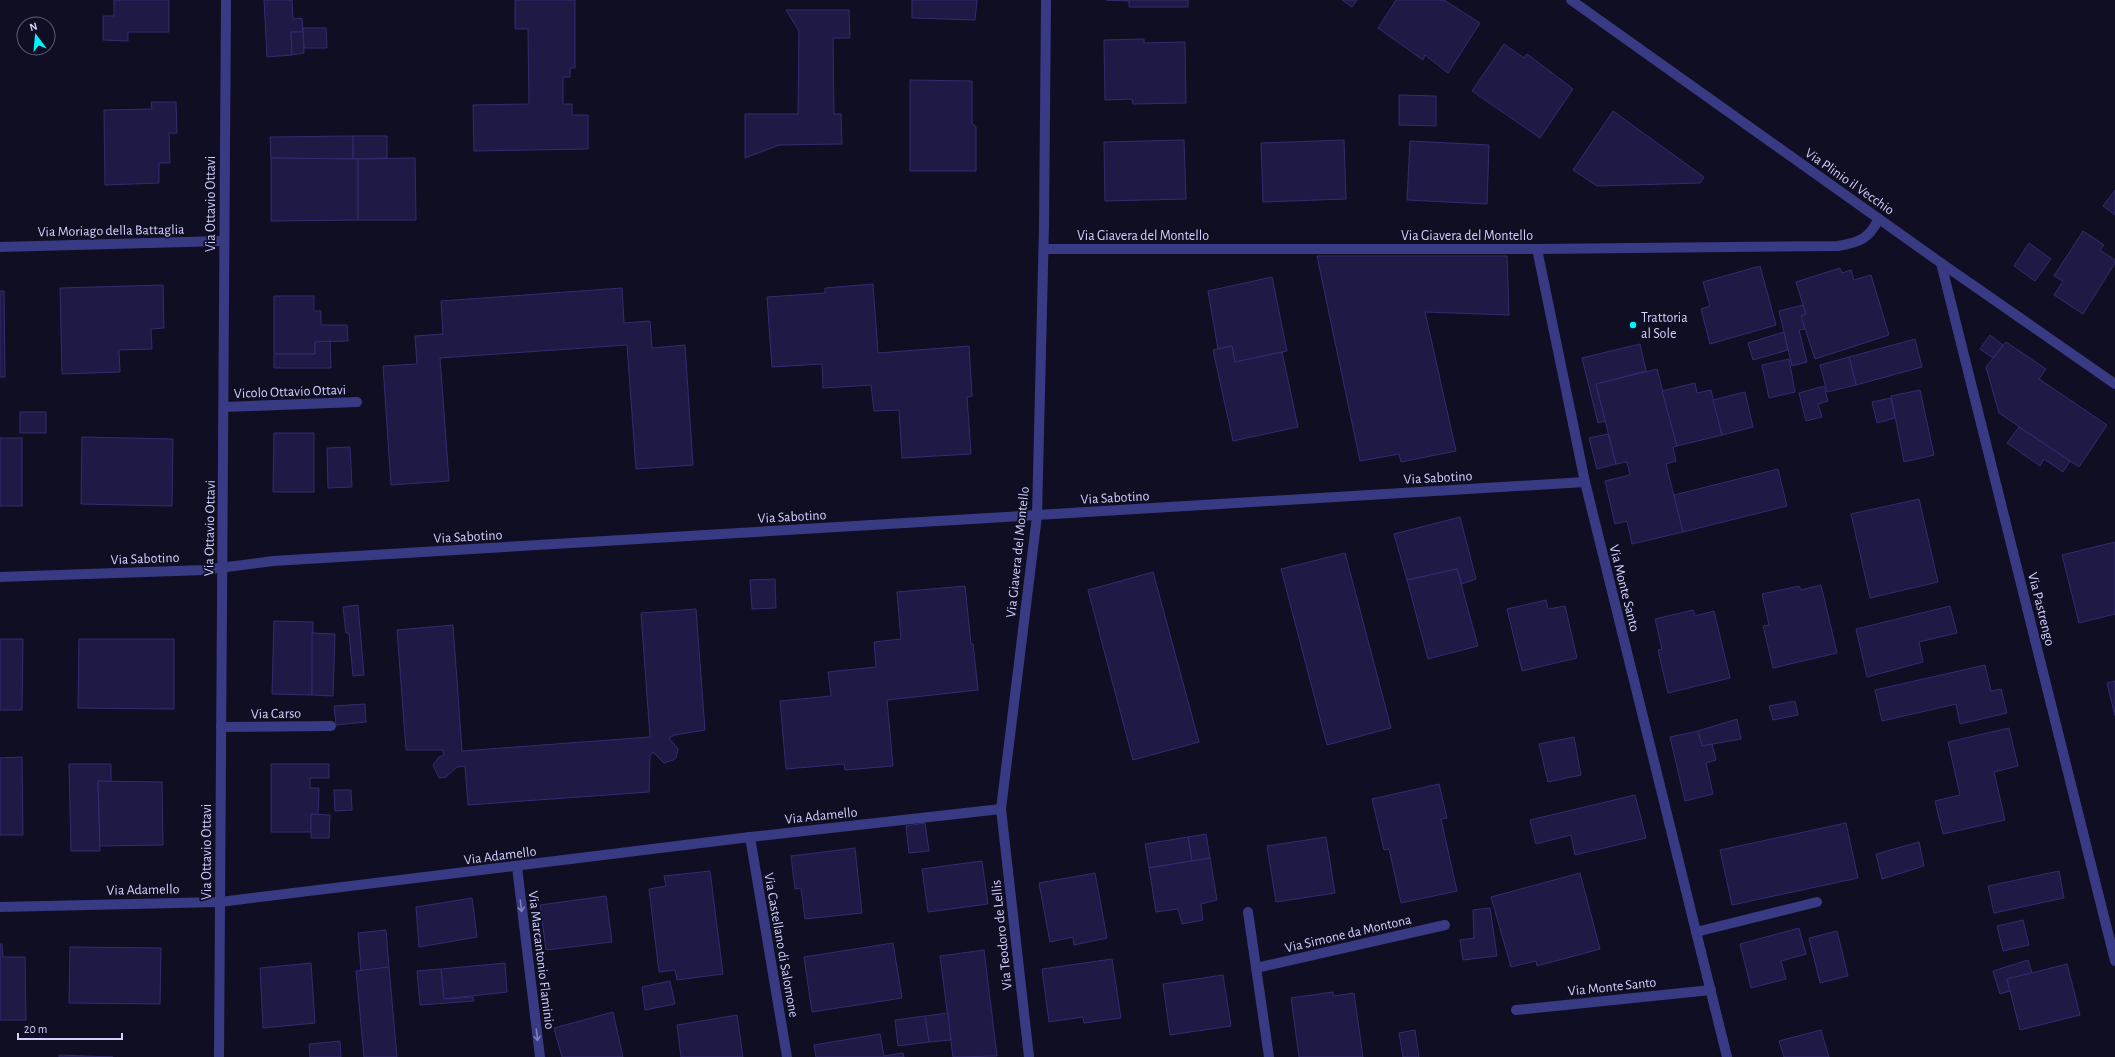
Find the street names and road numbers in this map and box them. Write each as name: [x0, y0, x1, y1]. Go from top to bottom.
street label: Via Plinio il Vecchio: [1802, 146, 1897, 218]
street label: Via Ottavio Ottavi: [204, 156, 218, 252]
street label: Via Moriago della Battaglia: [37, 223, 185, 239]
street label: Via Giavera del Montello: [1077, 229, 1209, 243]
street label: Via Giavera del Montello: [1401, 229, 1533, 243]
street label: Vicolo Ottavio Ottavi: [234, 383, 346, 401]
street label: Via Sabotino: [1403, 469, 1473, 487]
street label: Via Ottavio Ottavi: [202, 480, 218, 576]
street label: Via Giavera del Montello: [1004, 486, 1032, 619]
street label: Via Sabotino: [1080, 489, 1150, 507]
street label: Via Sabotino: [757, 508, 827, 526]
street label: Via Sabotino: [433, 528, 503, 546]
street label: Via Monte Santo: [1606, 543, 1642, 633]
street label: Via Sabotino: [110, 551, 180, 567]
street label: Via Pastrengo: [2025, 571, 2057, 647]
street label: Via Carso: [251, 707, 301, 721]
street label: Via Ottavio Ottavi: [200, 804, 214, 900]
street label: Via Adamello: [784, 805, 858, 827]
street label: Via Adamello: [463, 845, 537, 867]
street label: Via Castellano di Salomone: [761, 872, 801, 1019]
street label: Via Teodoro de Lellis: [989, 879, 1015, 991]
street label: Via Adamello: [106, 882, 180, 898]
street label: Via Marcantonio Flaminio: [526, 890, 556, 1030]
street label: Via Simone da Montona: [1284, 912, 1413, 955]
street label: Via Monte Santo: [1567, 975, 1657, 999]

